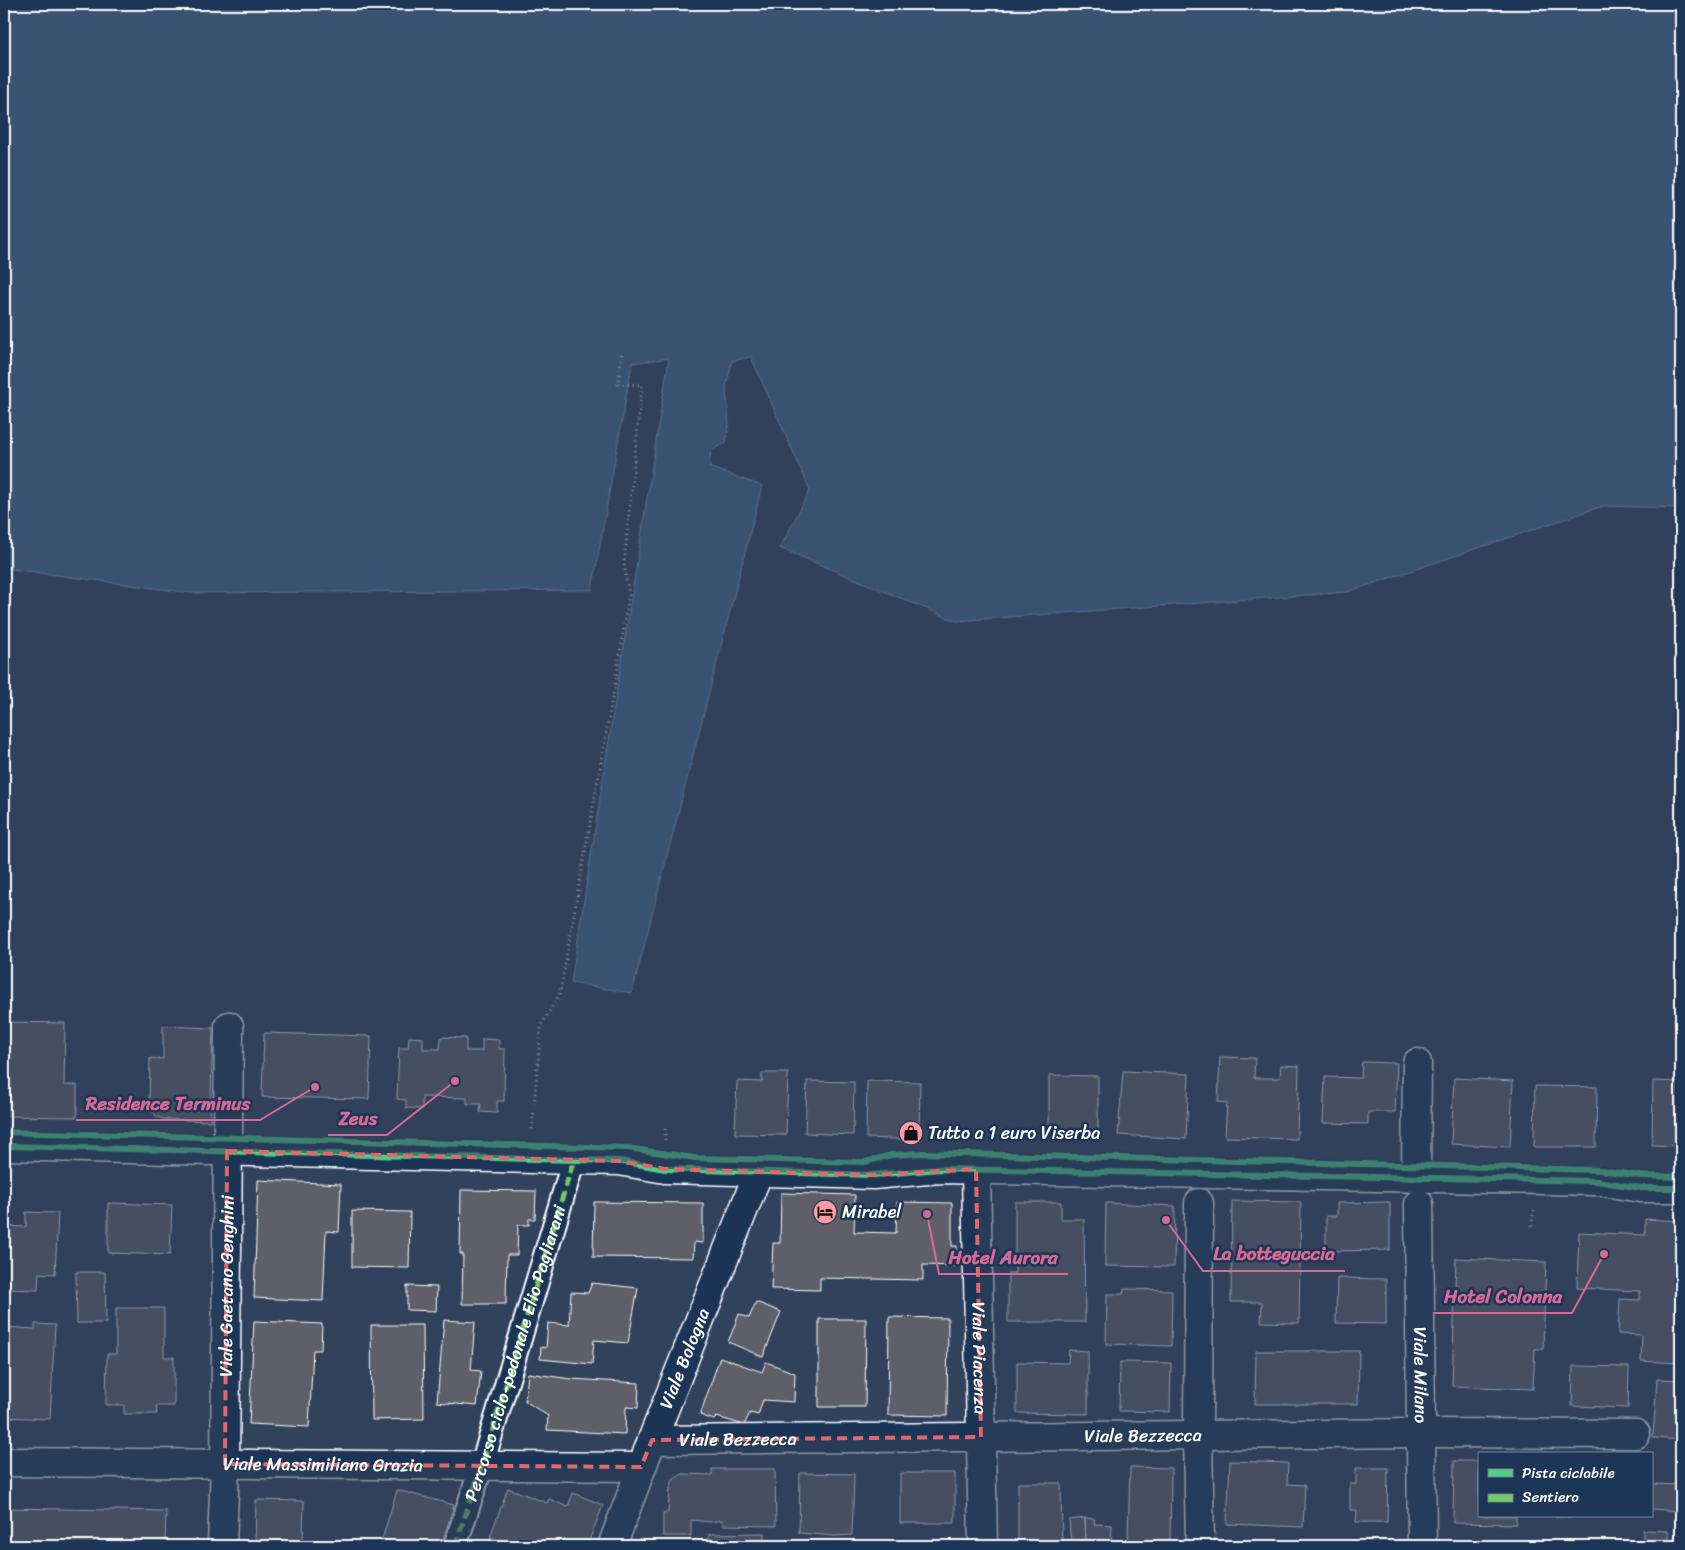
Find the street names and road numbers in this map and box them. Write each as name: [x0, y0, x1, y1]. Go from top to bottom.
street label: Viale Gaetano Genghini: [210, 1194, 243, 1377]
street label: Percorso ciclo-pedonale Elio Pagliarani: [455, 1200, 576, 1506]
street label: Viale Piacenza: [962, 1301, 997, 1415]
street label: Viale Bologna: [650, 1303, 719, 1414]
street label: Viale Milano: [1404, 1327, 1437, 1423]
street label: Viale Bezzecca: [1084, 1419, 1202, 1452]
street label: Viale Bezzecca: [679, 1423, 797, 1456]
street label: Viale Massimiliano Grazia: [223, 1448, 423, 1481]

